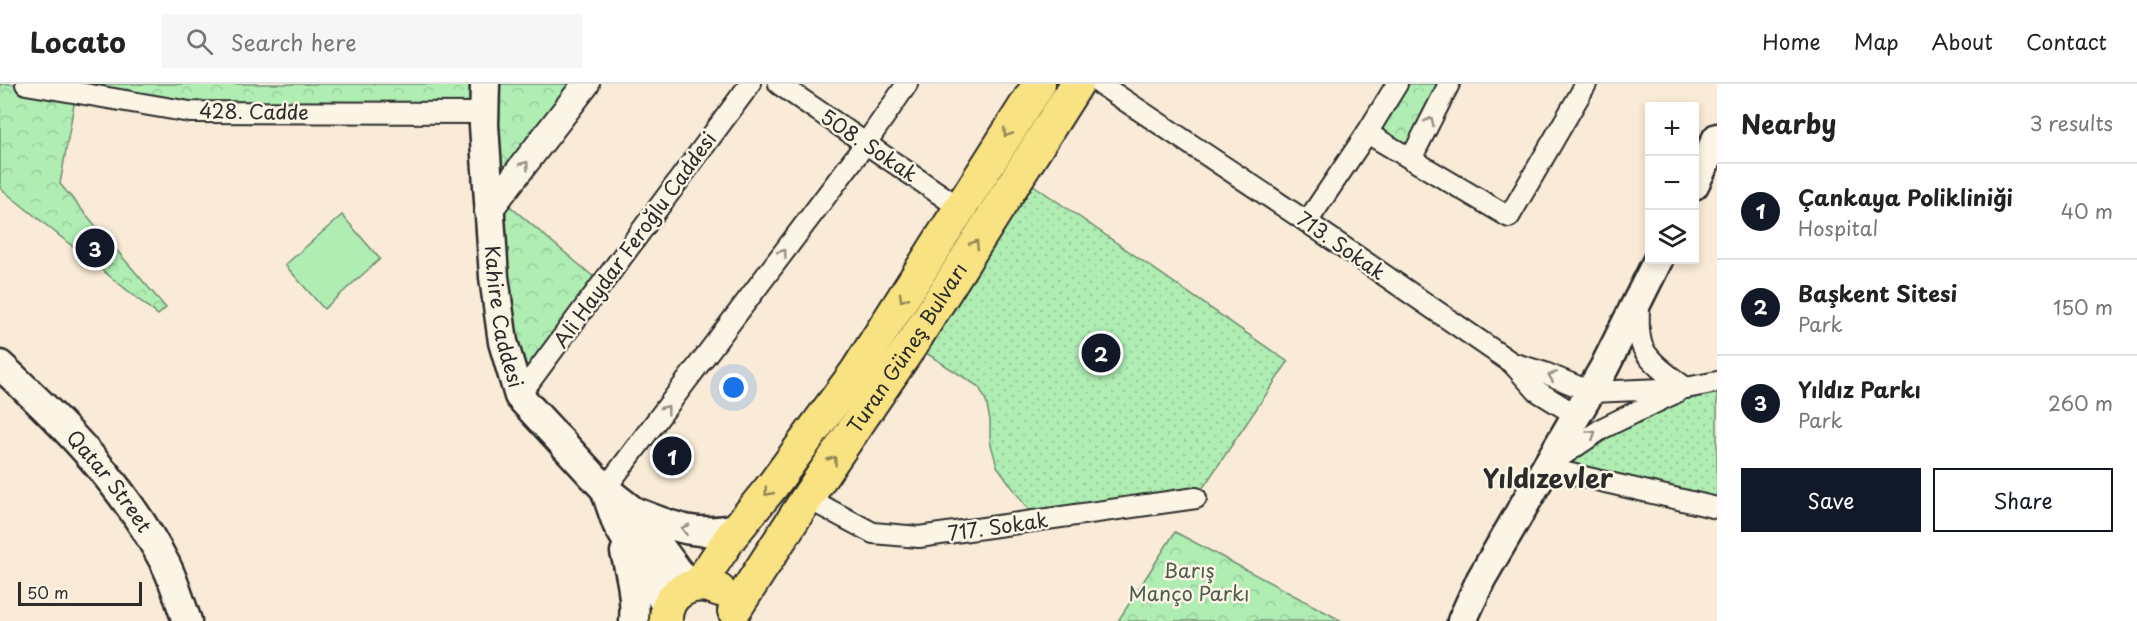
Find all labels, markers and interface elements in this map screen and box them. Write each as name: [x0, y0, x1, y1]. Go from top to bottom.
search box: [162, 14, 582, 68]
text: Locato: [30, 20, 126, 63]
icon: search: [183, 25, 216, 58]
text: Search here: [231, 25, 357, 58]
text: Home: [1762, 25, 1821, 57]
text: Map: [1854, 25, 1899, 57]
text: About: [1932, 25, 1993, 57]
text: Contact: [2026, 25, 2107, 57]
street label: 428. Cadde: [199, 95, 309, 127]
street label: 508. Sokak: [815, 102, 924, 189]
map controls: [1645, 102, 1699, 264]
button: +: [1645, 102, 1699, 156]
text: Nearby: [1741, 104, 1836, 143]
text: 3 results: [2030, 108, 2113, 138]
one-way arrow: [1423, 117, 1434, 128]
street label: Ali Haydar Feroğlu Caddesi: [545, 125, 723, 354]
one-way arrow: [1003, 127, 1015, 137]
button: −: [1645, 156, 1699, 210]
one-way arrow: [517, 161, 528, 172]
text: Çankaya Polikliniği: [1798, 180, 2013, 213]
text: 1: [1756, 196, 1765, 226]
text: 40 m: [2061, 196, 2113, 226]
street label: 713. Sokak: [1291, 204, 1392, 287]
button: layers: [1645, 210, 1699, 264]
text: Hospital: [1798, 213, 1878, 243]
pin: 3: [76, 226, 115, 270]
one-way arrow: [968, 240, 979, 251]
street label: Kahire Caddesi: [478, 245, 532, 391]
one-way arrow: [775, 249, 786, 260]
street label: Turan Güneş Bulvarı: [839, 256, 974, 439]
text: Başkent Sitesi: [1798, 276, 1957, 309]
one-way arrow: [899, 292, 911, 302]
text: 2: [1753, 292, 1768, 322]
text: 150 m: [2053, 292, 2113, 322]
text: Park: [1798, 309, 1843, 339]
pin: 2: [1082, 330, 1120, 376]
one-way arrow: [1547, 370, 1558, 383]
text: Yıldız Parkı: [1798, 372, 1921, 405]
your location: [719, 373, 748, 402]
text: 3: [1754, 388, 1767, 418]
text: 260 m: [2048, 388, 2113, 418]
one-way arrow: [658, 405, 669, 416]
text: Park: [1798, 405, 1843, 435]
street label: Qatar Street: [60, 423, 160, 538]
one-way arrow: [1586, 430, 1597, 441]
pin: 1: [652, 434, 692, 478]
one-way arrow: [826, 455, 837, 466]
district label: Yıldızevler: [1483, 458, 1614, 497]
button: Save: [1741, 468, 1921, 532]
button: Share: [1933, 468, 2113, 532]
one-way arrow: [764, 486, 775, 497]
street label: 717. Sokak: [946, 504, 1050, 548]
one-way arrow: [680, 524, 690, 537]
park label: Barış Manço Parkı: [1128, 555, 1250, 608]
scale bar: [18, 579, 142, 606]
text: 50 m: [27, 580, 68, 604]

